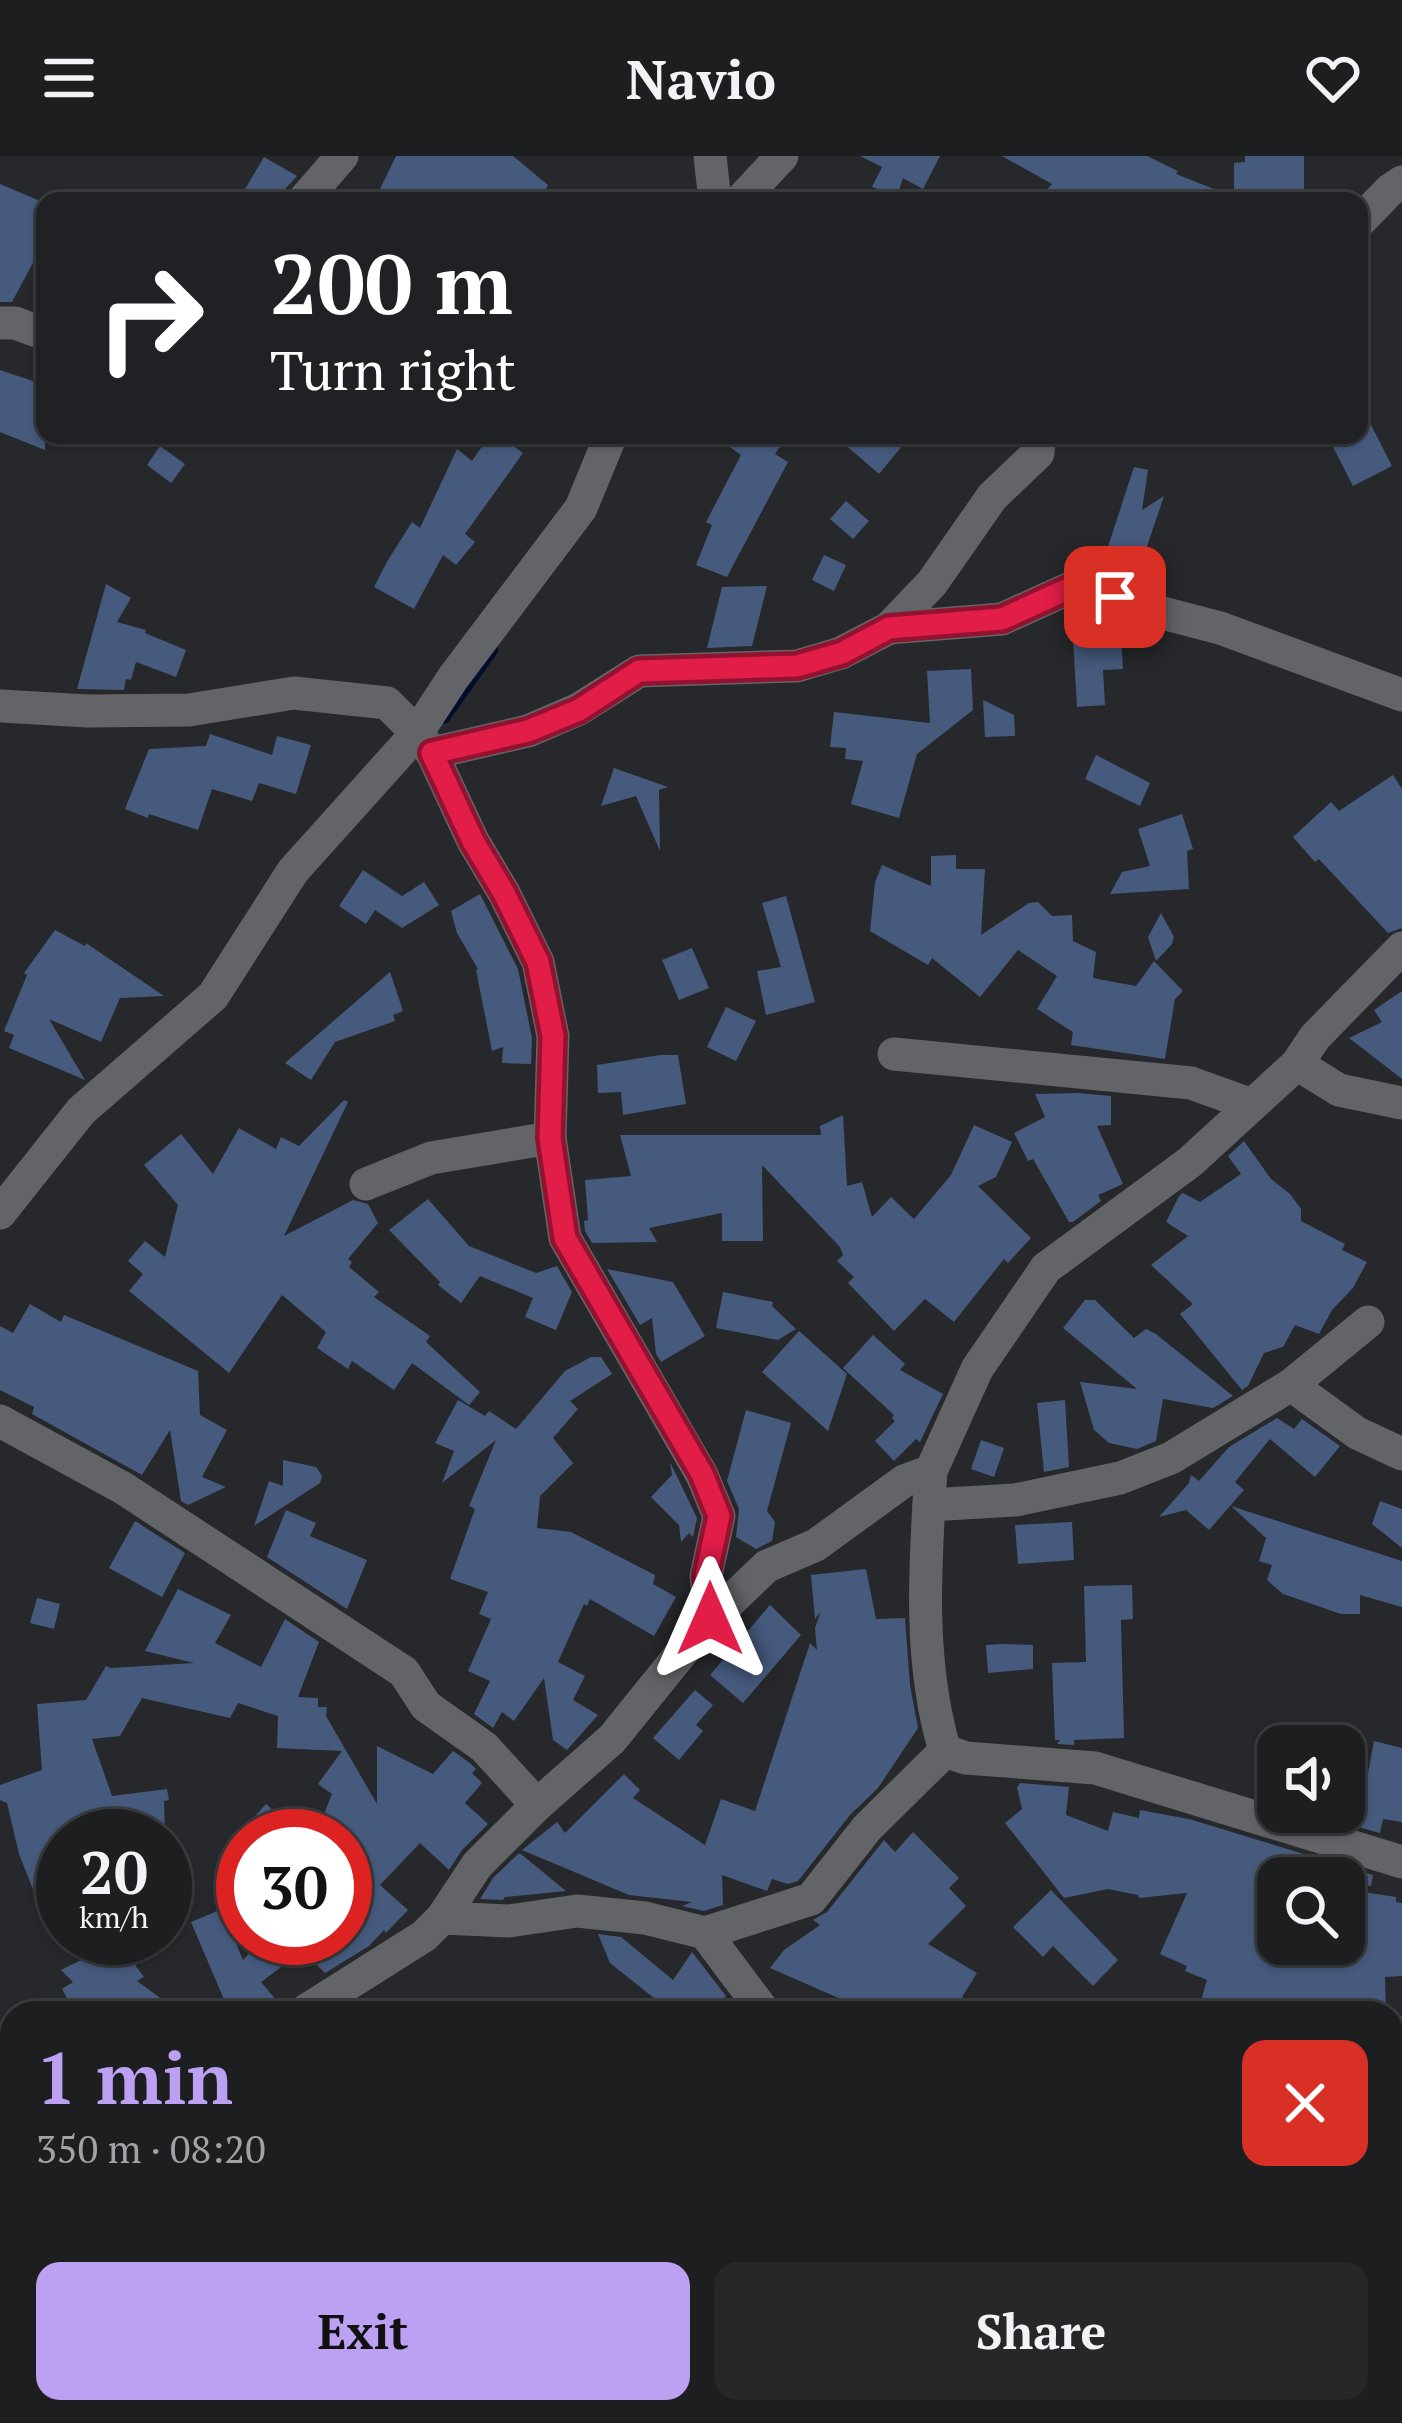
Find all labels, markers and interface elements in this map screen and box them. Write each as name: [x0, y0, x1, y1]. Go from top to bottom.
text: Navio: [626, 43, 776, 114]
icon: menu: [36, 45, 102, 111]
icon: heart: [1300, 45, 1366, 111]
text: 200 m: [270, 227, 513, 338]
icon: right: [72, 240, 228, 396]
text: Turn right: [270, 334, 516, 405]
pin: [1064, 546, 1166, 648]
icon: arrive: [1082, 564, 1148, 630]
position arrow: [647, 1556, 773, 1682]
map controls: [1257, 1725, 1365, 1965]
button: sound: [1257, 1725, 1365, 1833]
speed limit sign: 30: [216, 1809, 372, 1965]
text: 20: [80, 1832, 148, 1911]
button: search: [1257, 1857, 1365, 1965]
text: km/h: [79, 1897, 149, 1937]
text: 1 min: [36, 2029, 233, 2125]
button: close: [1242, 2040, 1368, 2166]
text: 350 m · 08:20: [36, 2122, 266, 2174]
button: Exit: [36, 2262, 690, 2400]
button: Share: [714, 2262, 1368, 2400]

